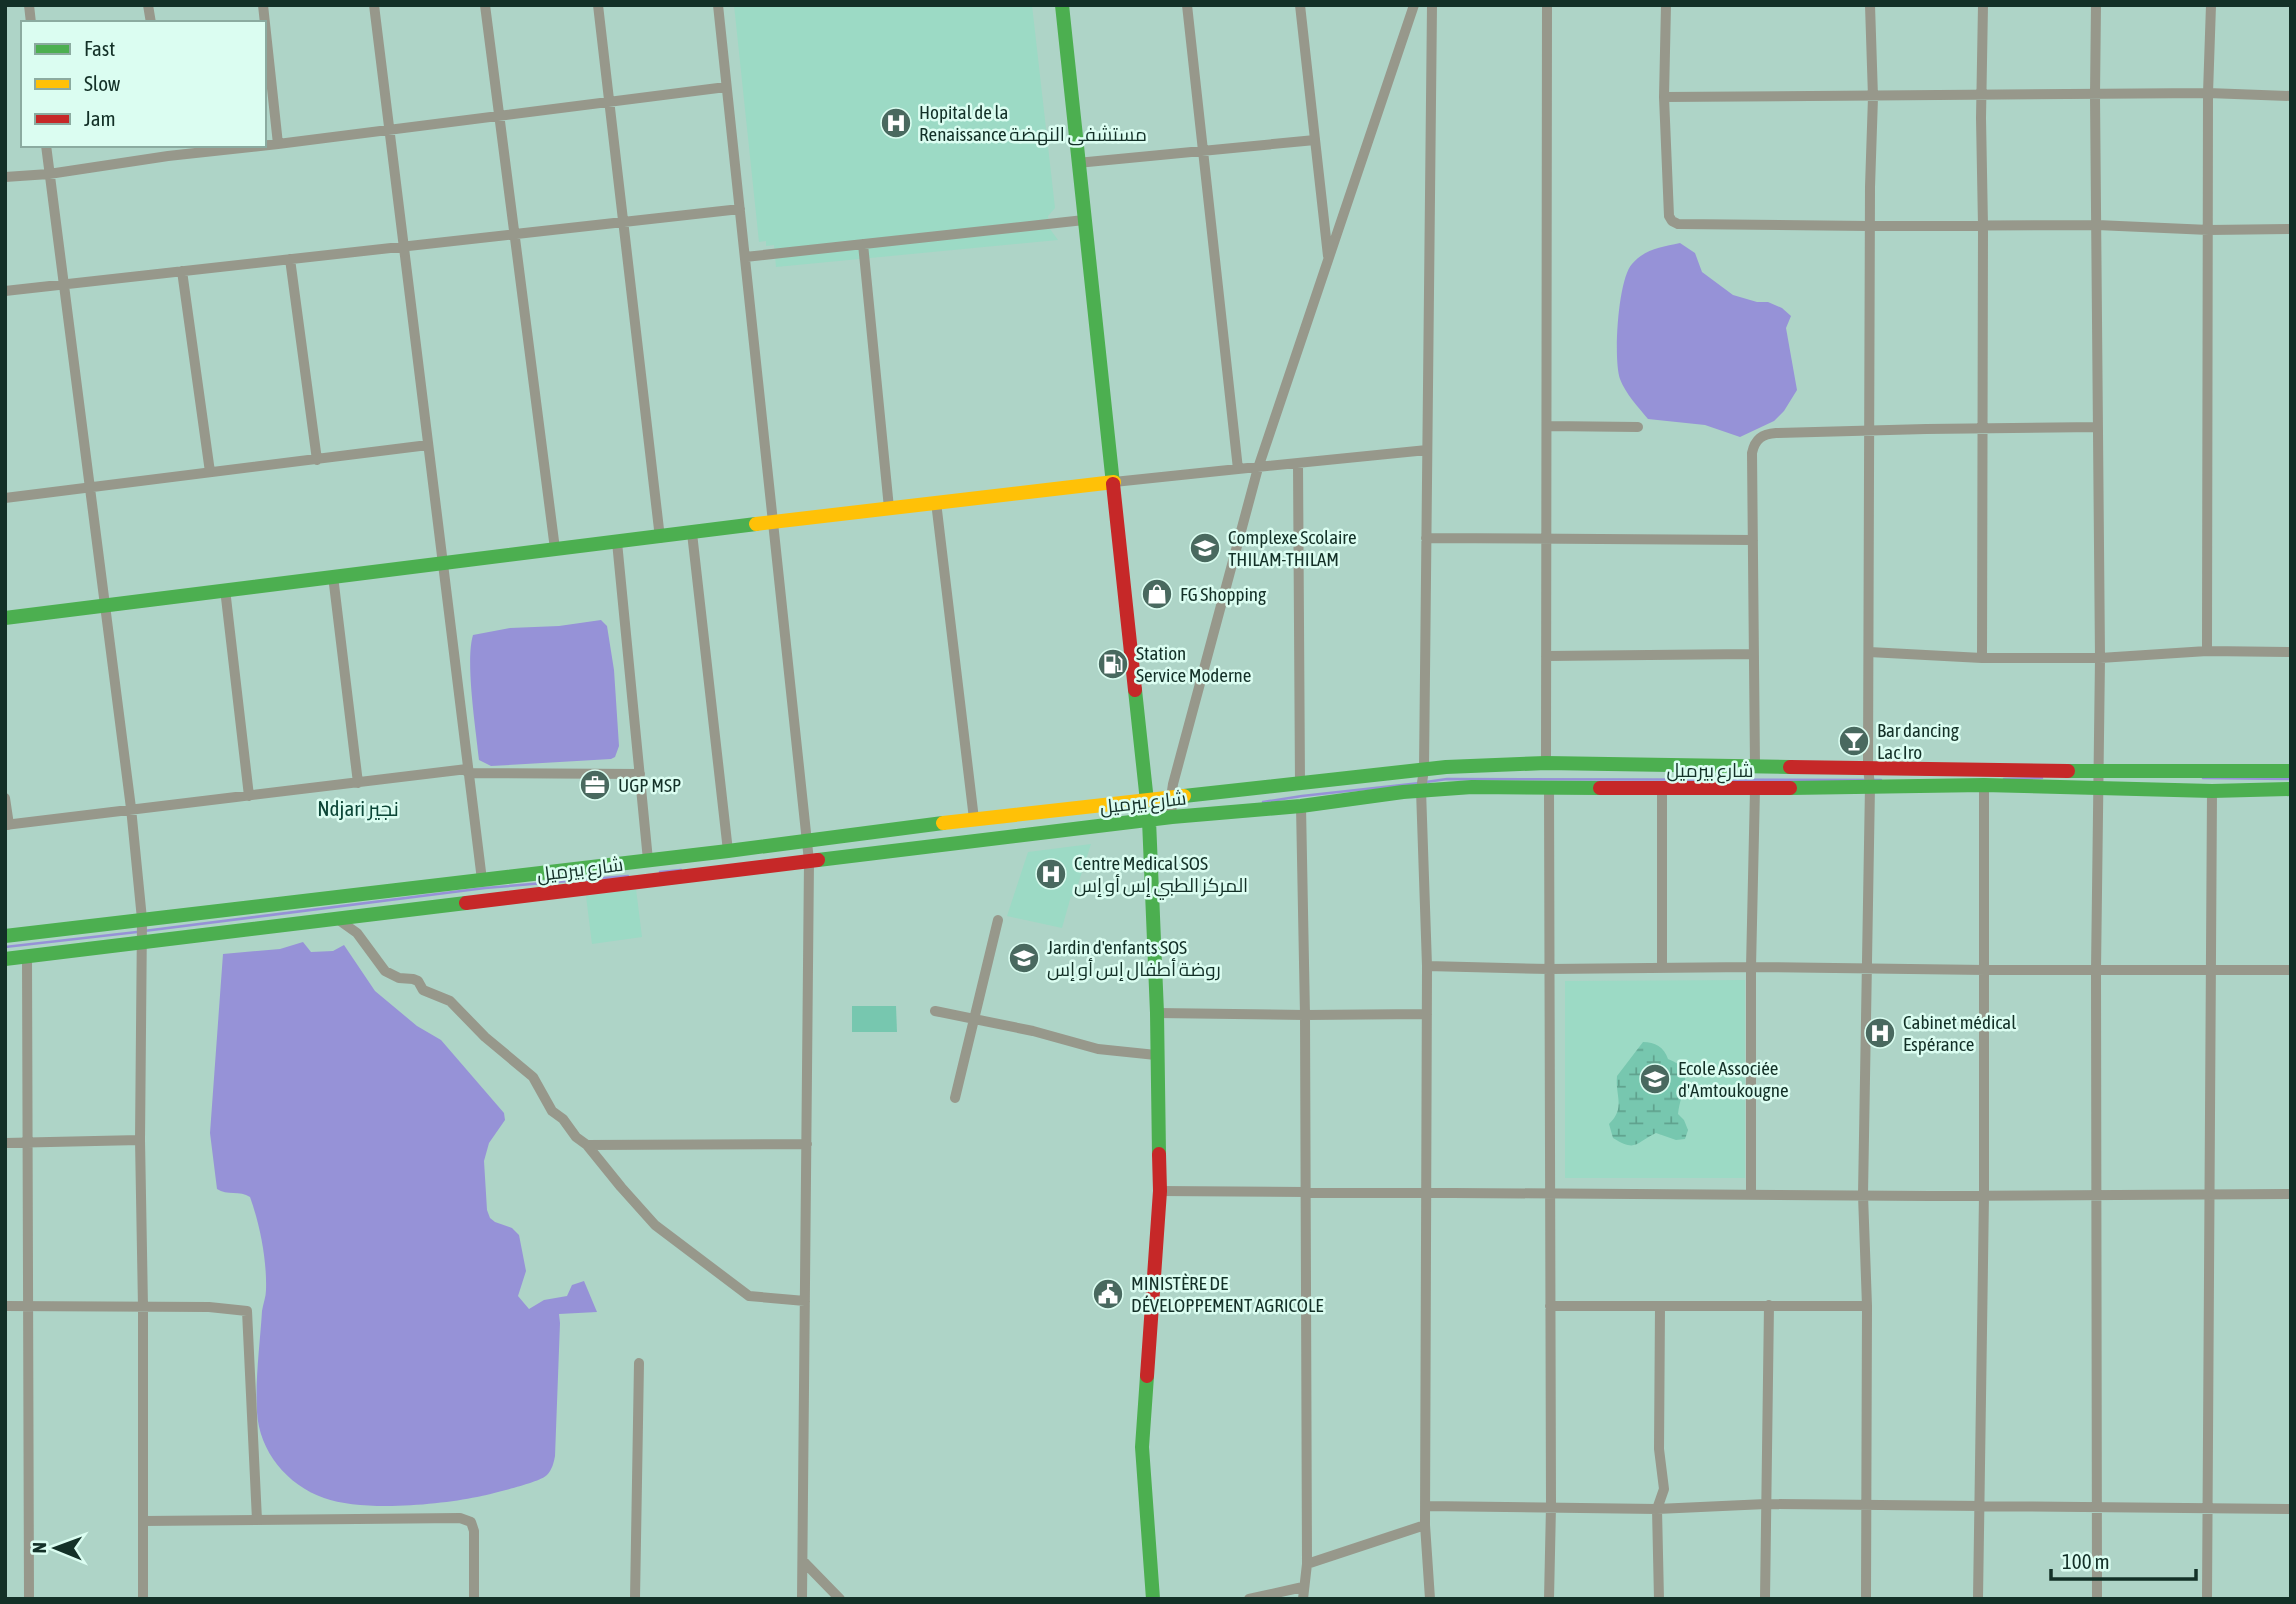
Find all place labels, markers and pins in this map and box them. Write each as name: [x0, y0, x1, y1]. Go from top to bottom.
place label: Hopital de la Renaissance مستشفى النهضة: [919, 101, 1147, 146]
hospital icon: Hopital de la Renaissance مستشفى النهضة: [879, 106, 913, 140]
place label: Complexe Scolaire THILAM-THILAM: [1228, 526, 1357, 570]
school or university icon: Complexe Scolaire THILAM-THILAM: [1188, 531, 1222, 565]
shop icon: FG Shopping: [1140, 577, 1174, 611]
place label: FG Shopping: [1180, 583, 1267, 605]
place label: Station Service Moderne: [1136, 642, 1251, 686]
fuel station icon: Station Service Moderne: [1096, 647, 1130, 681]
place label: Bar dancing Lac Iro: [1877, 719, 1960, 763]
bar icon: Bar dancing Lac Iro: [1837, 724, 1871, 758]
office icon: UGP MSP: [578, 768, 612, 802]
place label: UGP MSP: [618, 774, 681, 796]
place label: Centre Medical SOS المركز الطبي إس أو إس: [1074, 852, 1248, 900]
hospital icon: Centre Medical SOS المركز الطبي إس أو إس: [1034, 857, 1068, 891]
place label: Jardin d'enfants SOS روضة أطفال إس أو إس: [1047, 936, 1221, 981]
school or university icon: Jardin d'enfants SOS روضة أطفال إس أو إس: [1007, 941, 1041, 975]
place label: Cabinet médical Espérance: [1903, 1011, 2016, 1055]
hospital icon: Cabinet médical Espérance: [1863, 1016, 1897, 1050]
place label: Ecole Associée d'Amtoukougne: [1678, 1057, 1789, 1101]
school or university icon: Ecole Associée d'Amtoukougne: [1638, 1062, 1672, 1096]
place label: MINISTÈRE DE DÉVELOPPEMENT AGRICOLE: [1131, 1272, 1323, 1316]
public building icon: MINISTÈRE DE DÉVELOPPEMENT AGRICOLE: [1091, 1277, 1125, 1311]

